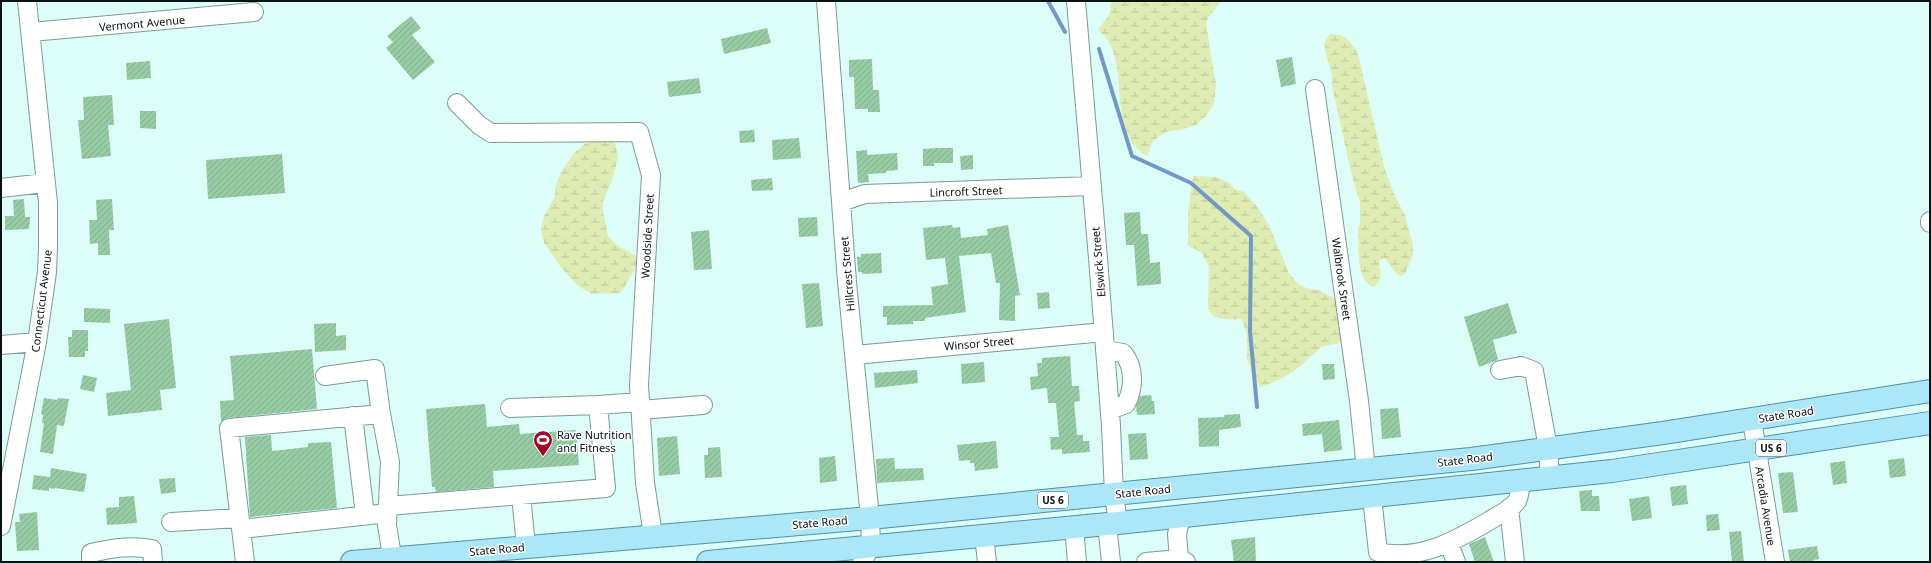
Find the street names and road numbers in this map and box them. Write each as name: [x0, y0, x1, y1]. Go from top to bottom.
street label: Vermont Avenue: [98, 12, 186, 34]
street label: Lincroft Street: [929, 182, 1003, 200]
street label: Woodside Street: [637, 193, 657, 279]
street label: Elswick Street: [1087, 226, 1109, 298]
street label: Hillcrest Street: [836, 236, 858, 312]
street label: Walbrook Street: [1329, 237, 1355, 321]
street label: Connecticut Avenue: [27, 249, 55, 353]
street label: Winsor Street: [944, 332, 1015, 354]
street label: State Road: [1757, 402, 1815, 426]
road number: US 6: [1756, 440, 1786, 456]
street label: State Road: [1436, 448, 1494, 470]
street label: Arcadia Avenue: [1752, 465, 1780, 547]
street label: State Road: [1115, 481, 1171, 501]
road number: US 6: [1038, 492, 1068, 508]
street label: State Road: [792, 512, 848, 532]
street label: State Road: [469, 539, 525, 559]

